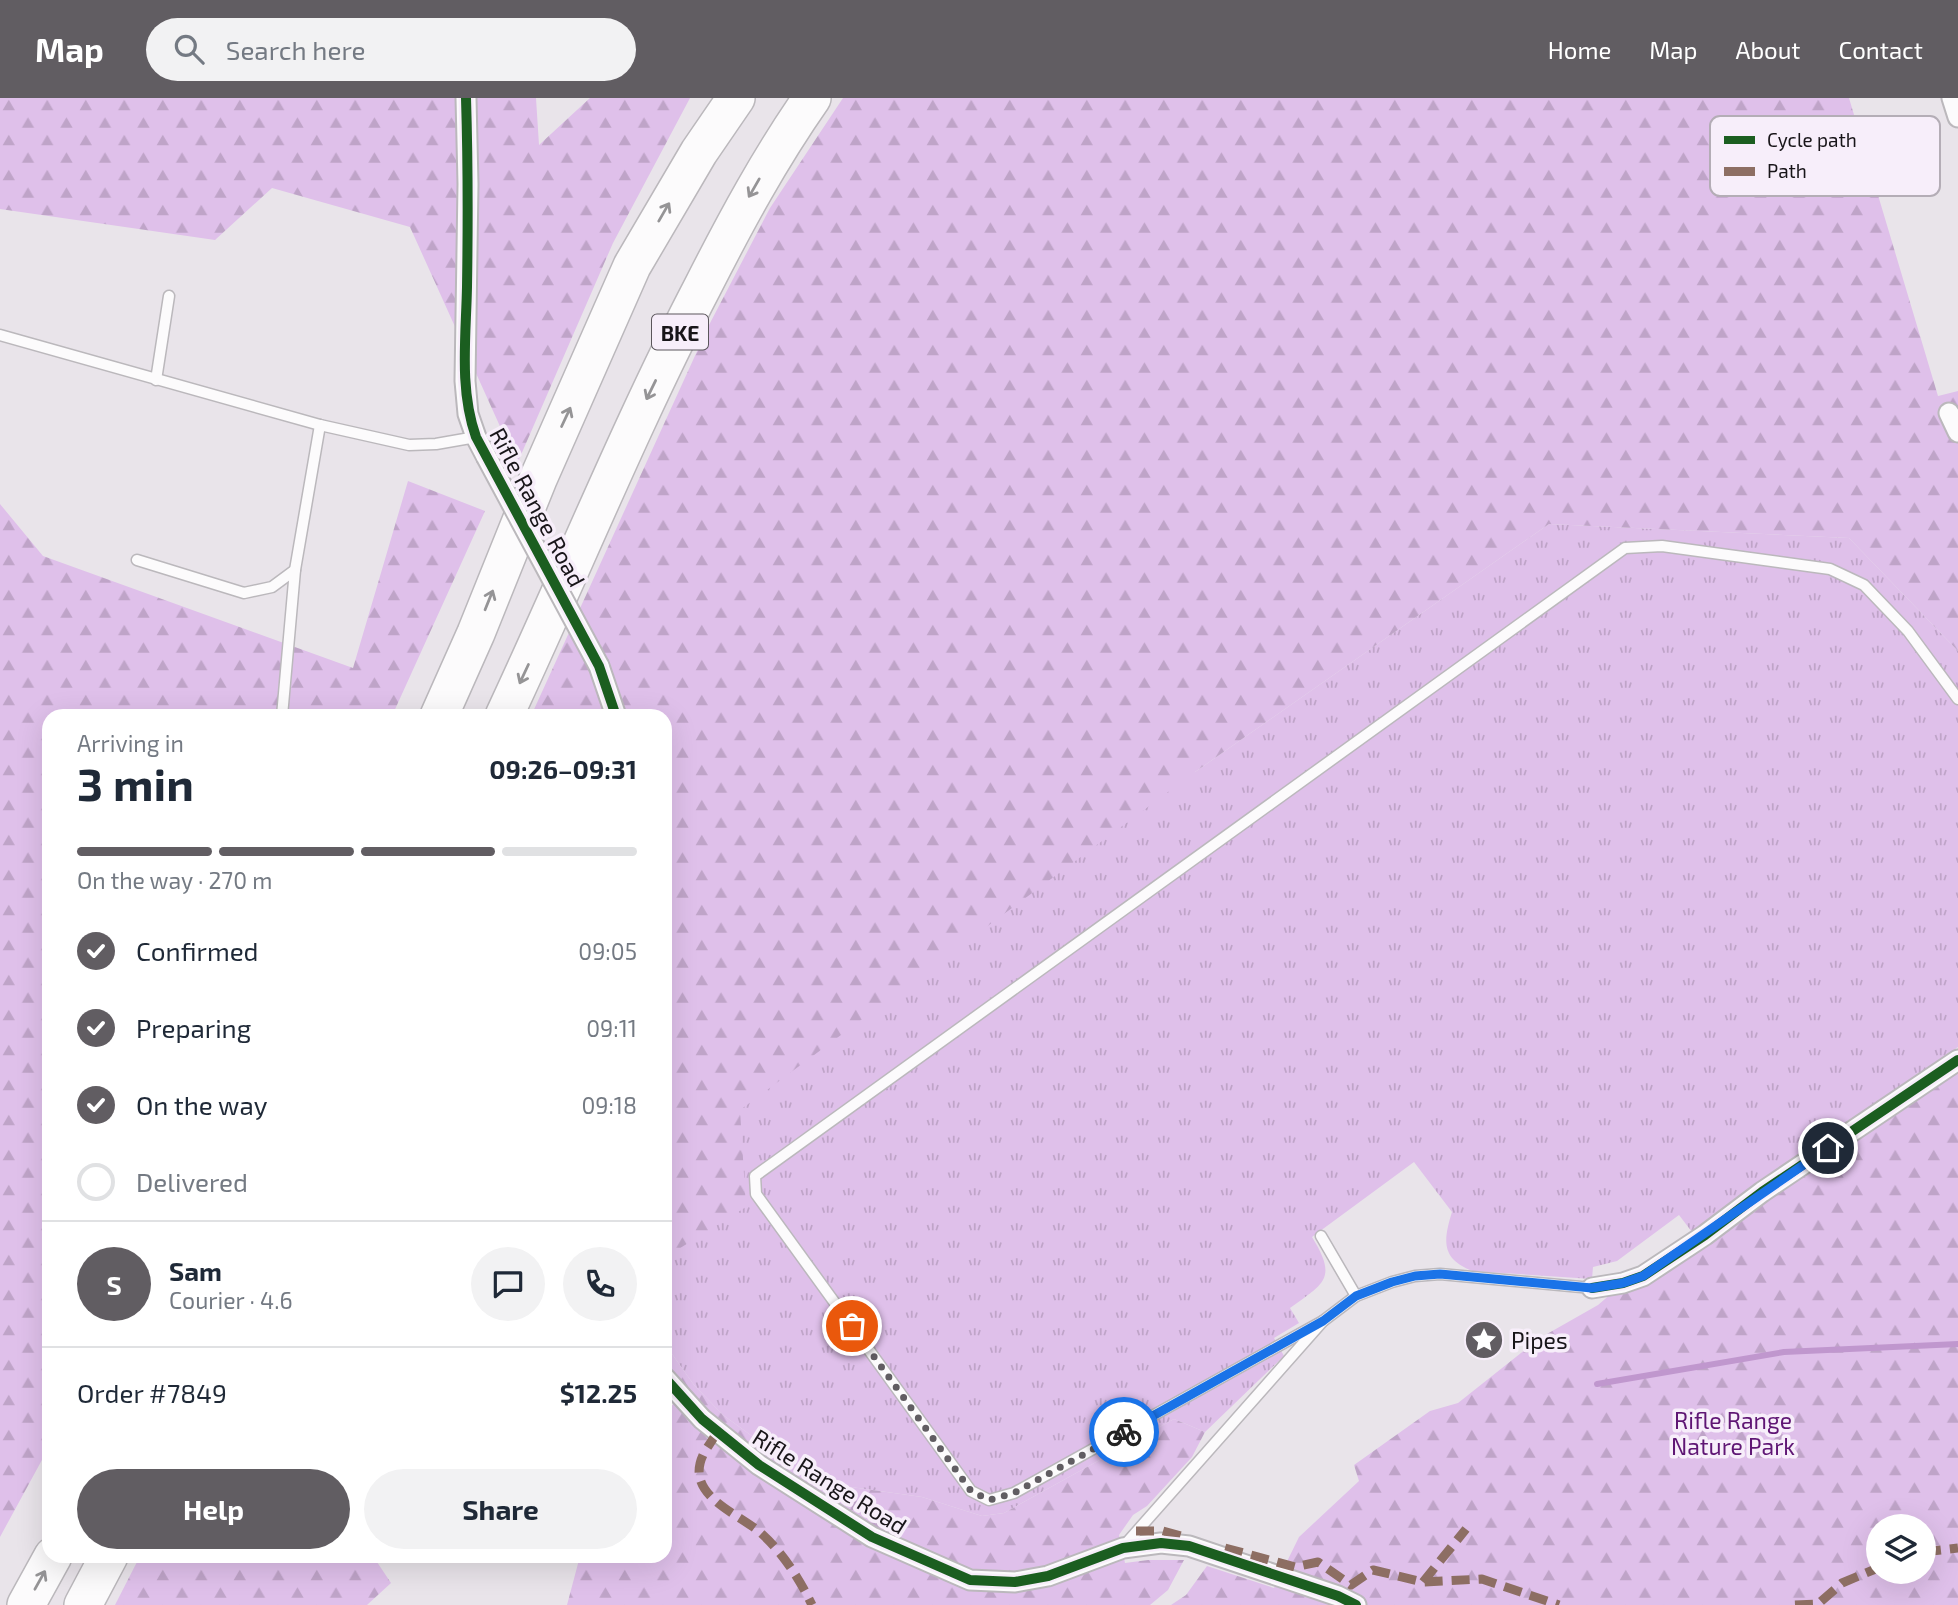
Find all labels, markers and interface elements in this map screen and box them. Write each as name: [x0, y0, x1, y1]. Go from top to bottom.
search box: [146, 18, 636, 81]
text: Map: [35, 29, 104, 69]
icon: search: [170, 30, 208, 68]
text: Search here: [226, 34, 365, 65]
text: Home: [1548, 35, 1611, 64]
text: Map: [1649, 35, 1697, 64]
text: About: [1735, 35, 1801, 64]
text: Contact: [1839, 35, 1923, 64]
legend: [1710, 116, 1940, 196]
text: Cycle path: [1767, 128, 1857, 151]
text: Path: [1767, 159, 1807, 182]
one-way arrow: [747, 177, 761, 197]
one-way arrow: [657, 202, 671, 222]
road number: BKE: [652, 314, 708, 350]
one-way arrow: [643, 379, 657, 400]
one-way arrow: [560, 407, 573, 428]
street label: Rifle Range Road: [484, 423, 592, 591]
one-way arrow: [484, 589, 497, 611]
one-way arrow: [516, 663, 530, 684]
text: Arriving in: [77, 729, 184, 757]
text: 09:26–09:31: [489, 753, 637, 784]
text: 3 min: [77, 755, 194, 810]
text: On the way · 270 m: [77, 866, 272, 894]
icon: check: [77, 932, 115, 970]
text: Confirmed: [136, 935, 259, 966]
text: 09:05: [578, 937, 637, 965]
icon: check: [77, 1009, 115, 1047]
text: Preparing: [136, 1012, 251, 1043]
text: 09:11: [586, 1014, 637, 1042]
icon: check: [77, 1086, 115, 1124]
text: On the way: [136, 1089, 267, 1120]
text: 09:18: [581, 1091, 637, 1119]
pin: [1798, 1118, 1858, 1178]
icon: home: [1809, 1129, 1847, 1167]
text: Delivered: [136, 1166, 248, 1197]
button: chat: [471, 1247, 545, 1321]
button: phone: [563, 1247, 637, 1321]
text: Sam: [169, 1255, 222, 1286]
text: S: [106, 1269, 122, 1300]
text: Courier · 4.6: [169, 1286, 293, 1314]
pin: [822, 1296, 882, 1356]
icon: bag: [833, 1307, 871, 1345]
place icon: Pipes: [1463, 1319, 1505, 1361]
place label: Pipes: [1511, 1326, 1568, 1354]
text: Order #7849: [77, 1377, 227, 1408]
text: $12.25: [560, 1377, 637, 1408]
courier: [1089, 1397, 1159, 1467]
park label: Rifle Range Nature Park: [1671, 1406, 1795, 1460]
icon: bike: [1105, 1413, 1143, 1451]
street label: Rifle Range Road: [748, 1422, 912, 1540]
button: Help: [77, 1469, 350, 1549]
button: Share: [364, 1469, 637, 1549]
map controls: [1866, 1514, 1936, 1584]
button: layers: [1866, 1514, 1936, 1584]
one-way arrow: [33, 1571, 47, 1591]

